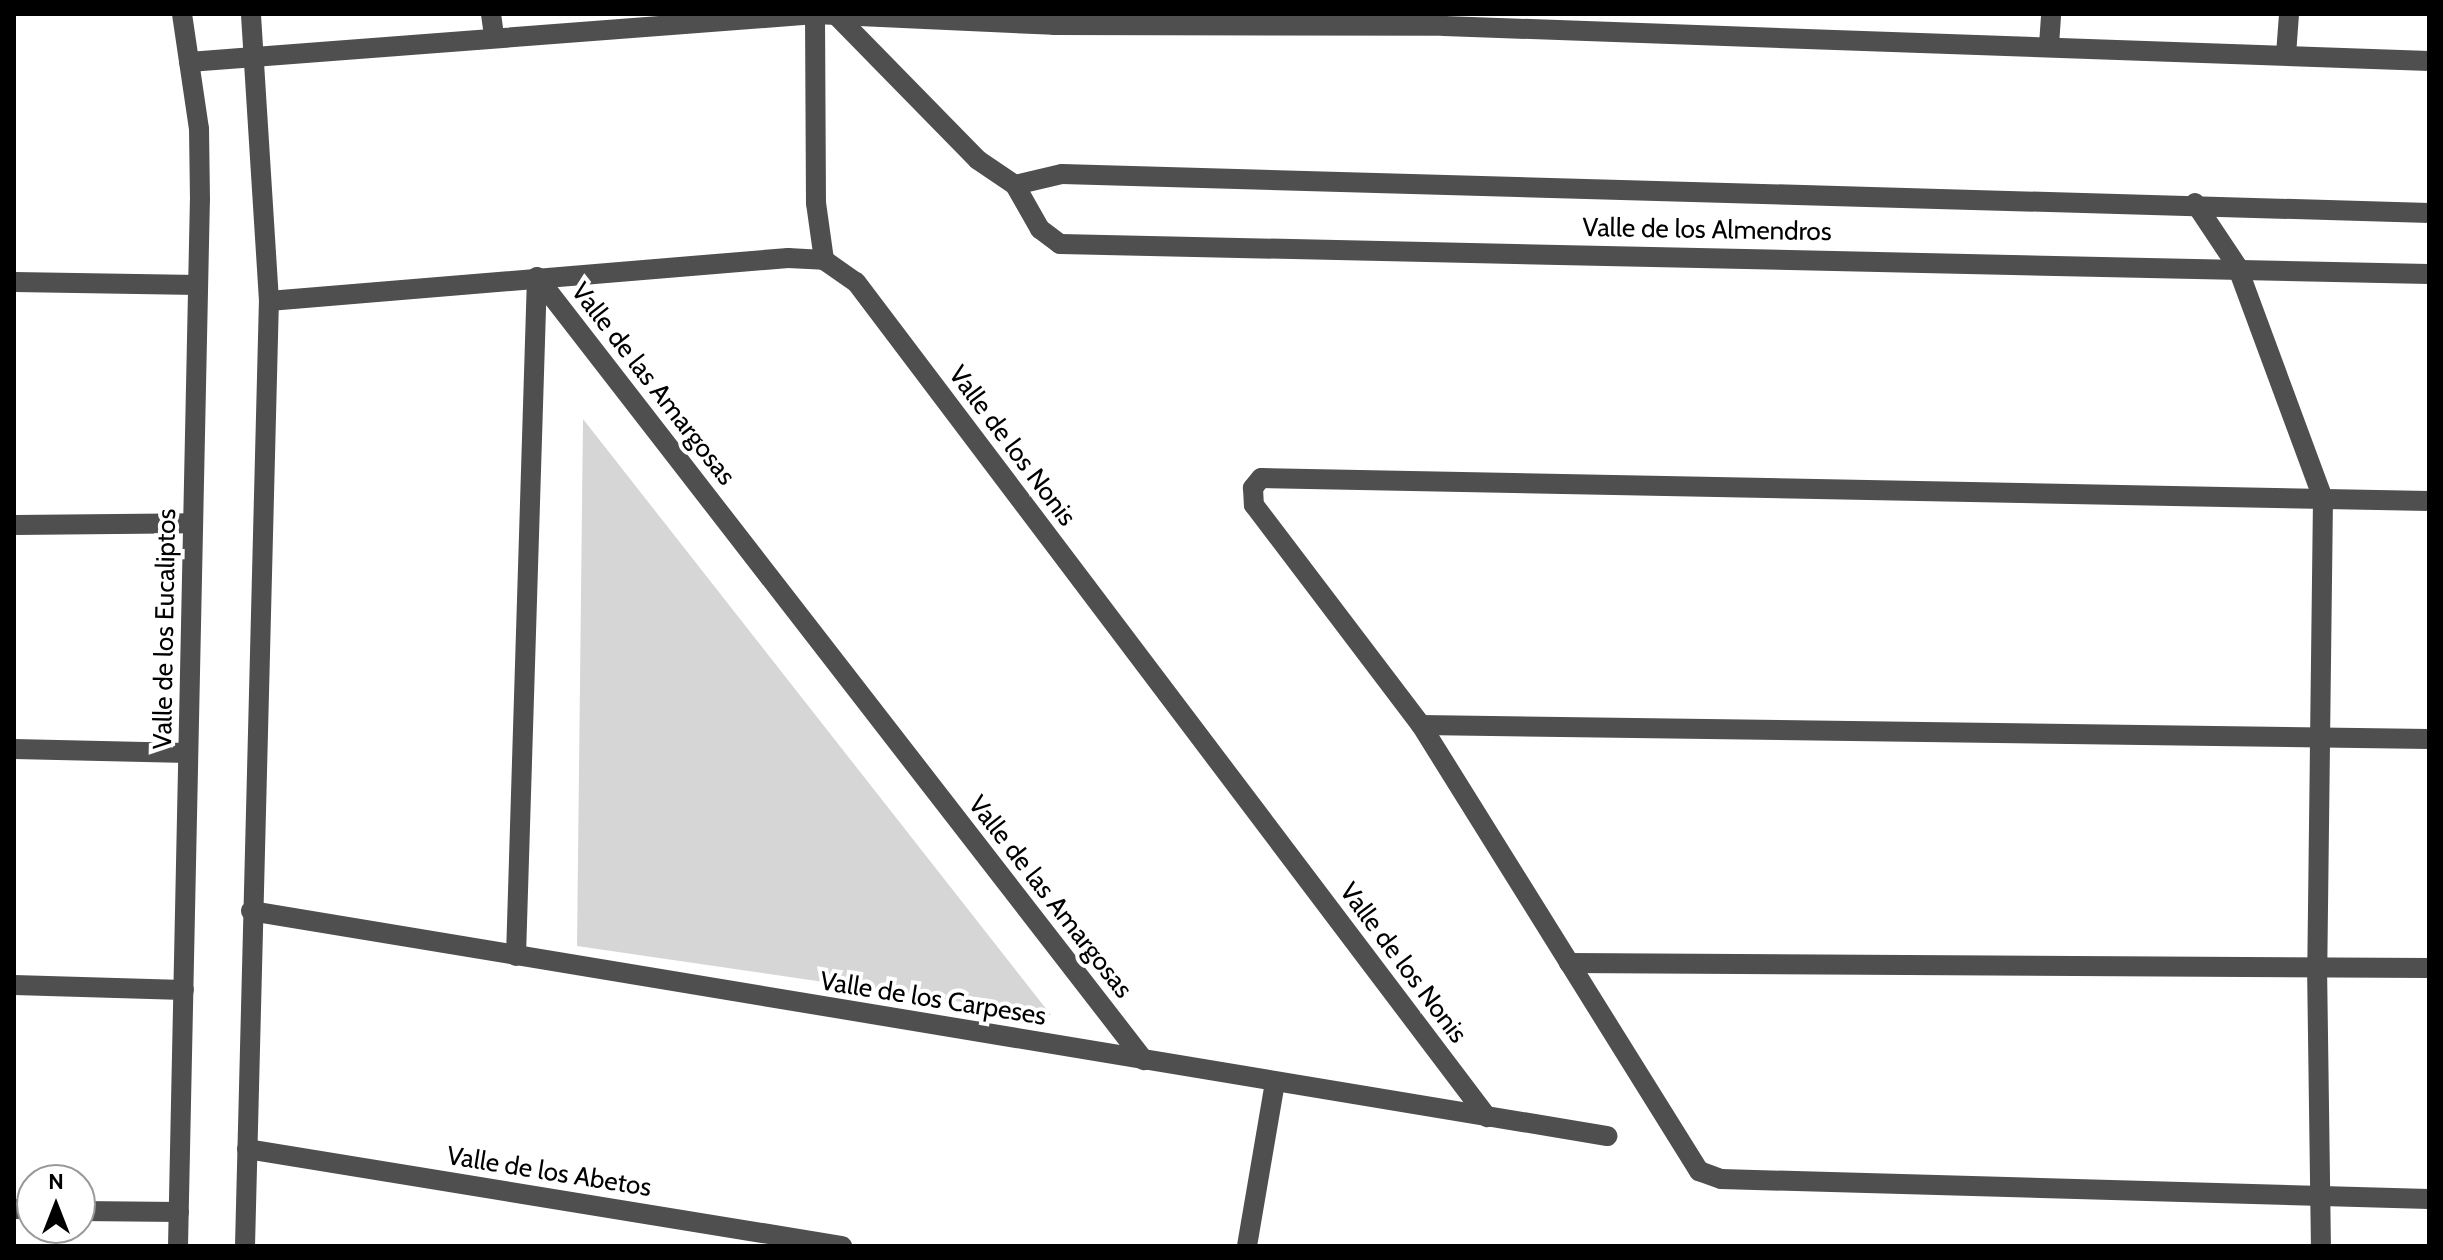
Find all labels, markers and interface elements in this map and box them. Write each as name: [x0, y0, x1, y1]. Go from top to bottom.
street label: Valle de los Almendros: [1582, 212, 1832, 248]
street label: Valle de las Amargosas: [564, 277, 742, 491]
street label: Valle de los Nonis: [942, 360, 1082, 532]
street label: Valle de los Eucaliptos: [147, 508, 183, 750]
street label: Valle de las Amargosas: [961, 790, 1139, 1004]
street label: Valle de los Nonis: [1333, 877, 1473, 1049]
street label: Valle de los Carpeses: [818, 966, 1048, 1032]
street label: Valle de los Abetos: [445, 1140, 653, 1204]
north arrow: [16, 1164, 96, 1244]
text: N: [48, 1168, 64, 1195]

